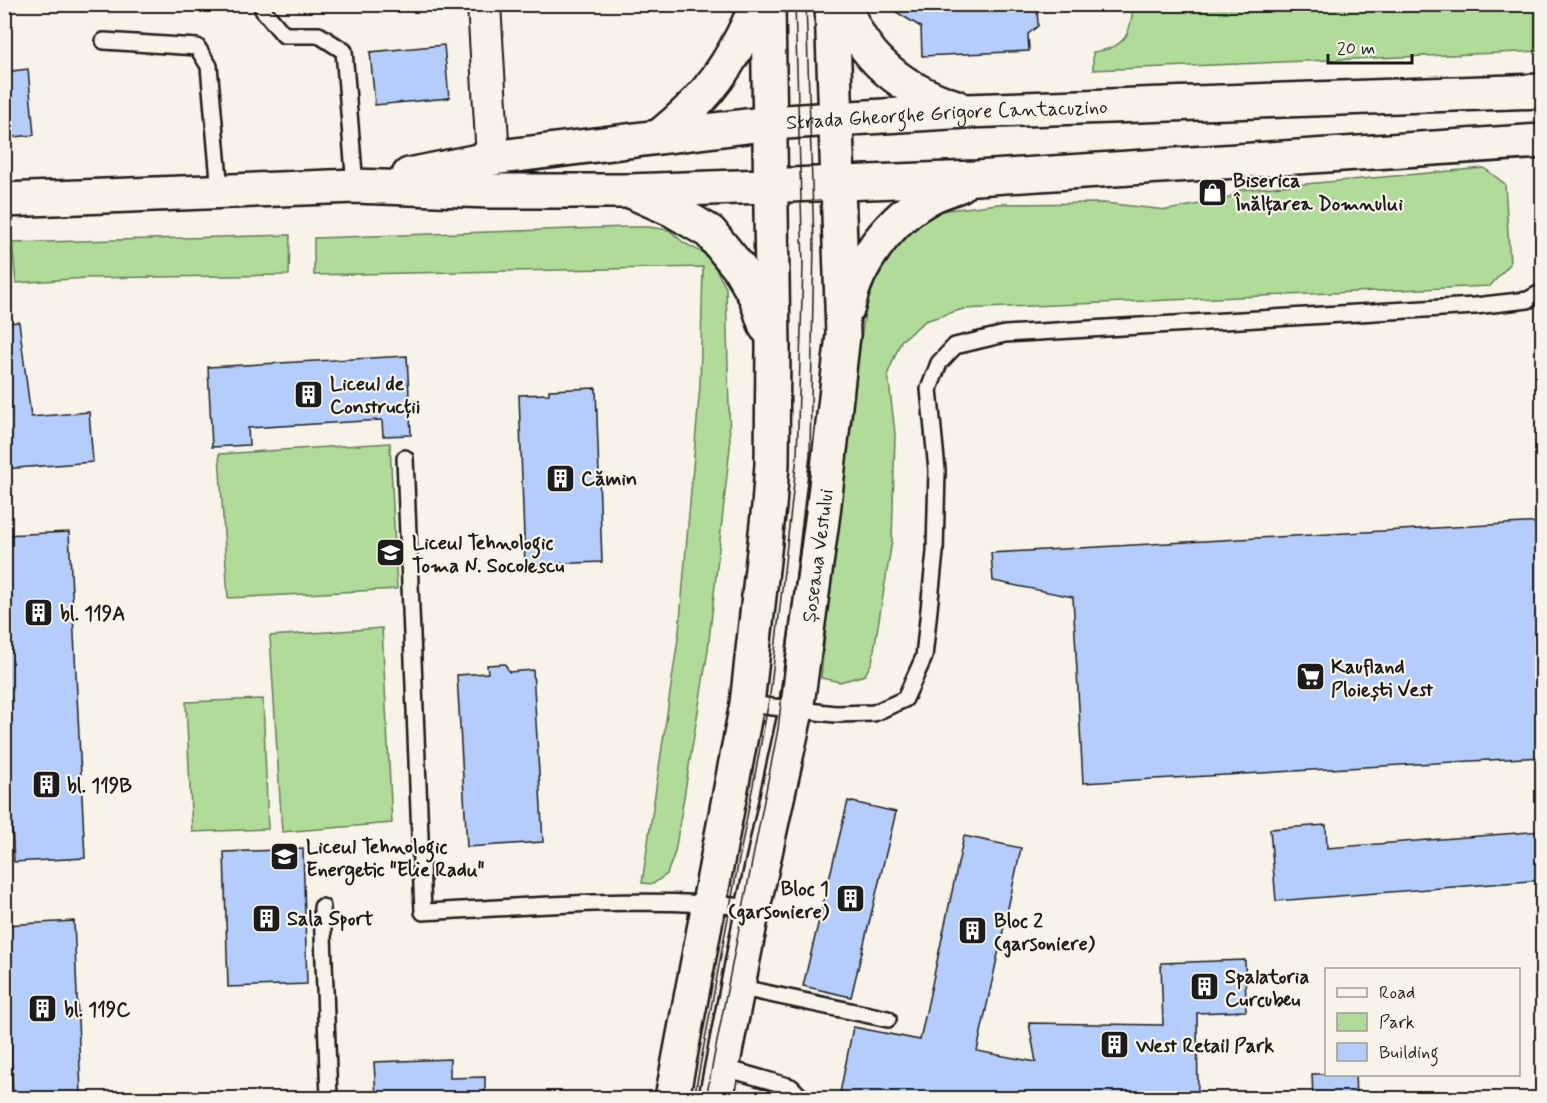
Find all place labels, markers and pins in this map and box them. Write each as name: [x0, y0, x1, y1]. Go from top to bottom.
place label: Biserica Înălțarea Domnului: [1233, 168, 1404, 218]
shop icon: Biserica Înălțarea Domnului: [1196, 176, 1228, 208]
place label: Liceul de Construcții: [330, 371, 420, 421]
building icon: Liceul de Construcții: [293, 378, 325, 410]
building icon: Cămin: [544, 462, 576, 494]
place label: Cămin: [581, 466, 637, 493]
place label: Liceul Tehnologic Toma N. Socolescu: [412, 530, 564, 580]
school or university icon: Liceul Tehnologic Toma N. Socolescu: [375, 537, 407, 569]
building icon: bl. 119A: [23, 597, 55, 629]
place label: bl. 119A: [60, 601, 125, 628]
place label: Kaufland Ploiești Vest: [1331, 654, 1433, 704]
supermarket icon: Kaufland Ploiești Vest: [1294, 661, 1326, 693]
building icon: bl. 119B: [30, 769, 62, 801]
place label: bl. 119B: [67, 773, 132, 800]
place label: Liceul Tehnologic Energetic "Elie Radu": [306, 834, 485, 886]
school or university icon: Liceul Tehnologic Energetic "Elie Radu": [269, 841, 301, 873]
place label: Bloc 1 (garsoniere): [728, 876, 830, 926]
building icon: Bloc 1 (garsoniere): [834, 883, 866, 915]
building icon: Sala Sport: [250, 902, 282, 934]
place label: Sala Sport: [287, 906, 374, 933]
place label: Bloc 2 (garsoniere): [994, 908, 1096, 958]
building icon: Bloc 2 (garsoniere): [957, 915, 989, 947]
place label: Spalatoria Curcubeu: [1225, 964, 1309, 1014]
building icon: Spalatoria Curcubeu: [1188, 971, 1220, 1003]
building icon: bl. 119C: [27, 993, 59, 1025]
place label: bl. 119C: [64, 997, 131, 1024]
building icon: West Retail Park: [1099, 1029, 1131, 1061]
place label: West Retail Park: [1135, 1033, 1274, 1060]

